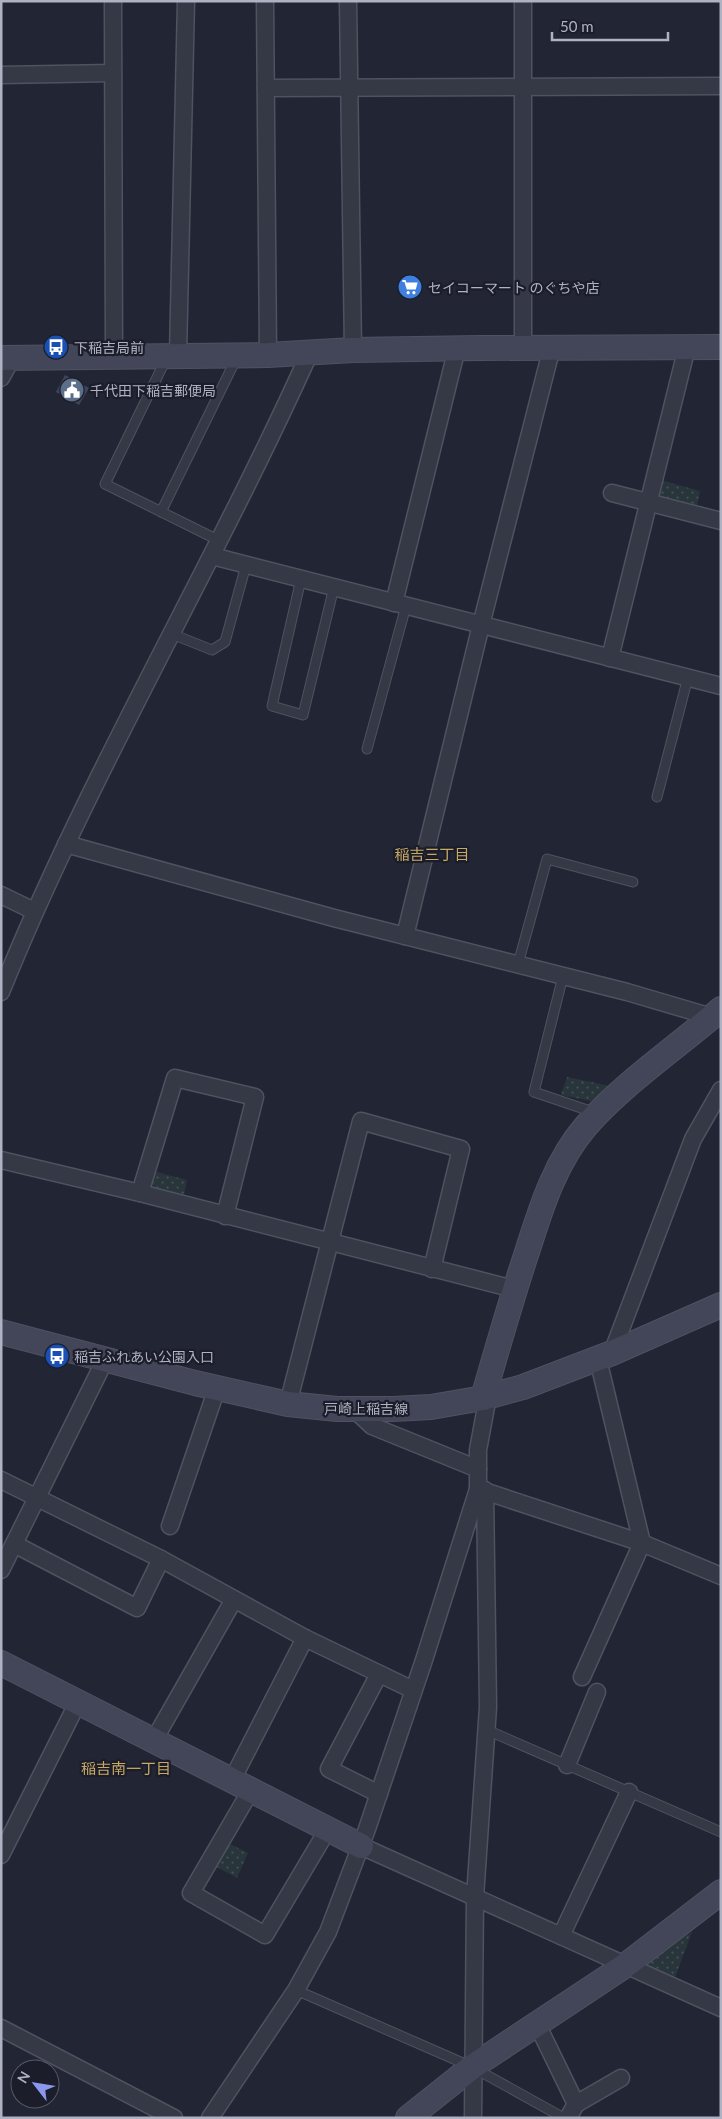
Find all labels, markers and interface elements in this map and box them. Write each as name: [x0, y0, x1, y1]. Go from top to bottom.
scale bar: [552, 10, 668, 42]
text: 50 m: [560, 17, 594, 35]
supermarket icon: セイコーマート のぐちや店: [397, 274, 423, 300]
place label: セイコーマート のぐちや店: [428, 279, 600, 296]
bus stop icon: 下稲吉局前: [43, 334, 69, 360]
place label: 下稲吉局前: [74, 339, 144, 356]
public building icon: 千代田下稲吉郵便局: [59, 377, 85, 403]
place label: 千代田下稲吉郵便局: [90, 382, 216, 399]
district label: 稲吉三丁目: [394, 845, 470, 863]
bus stop icon: 稲吉ふれあい公園入口: [44, 1343, 70, 1369]
place label: 稲吉ふれあい公園入口: [74, 1348, 214, 1365]
street label: 戸崎上稲吉線: [324, 1400, 408, 1417]
district label: 稲吉南一丁目: [81, 1759, 171, 1777]
north arrow: [10, 2059, 60, 2109]
text: N: [13, 2068, 33, 2086]

